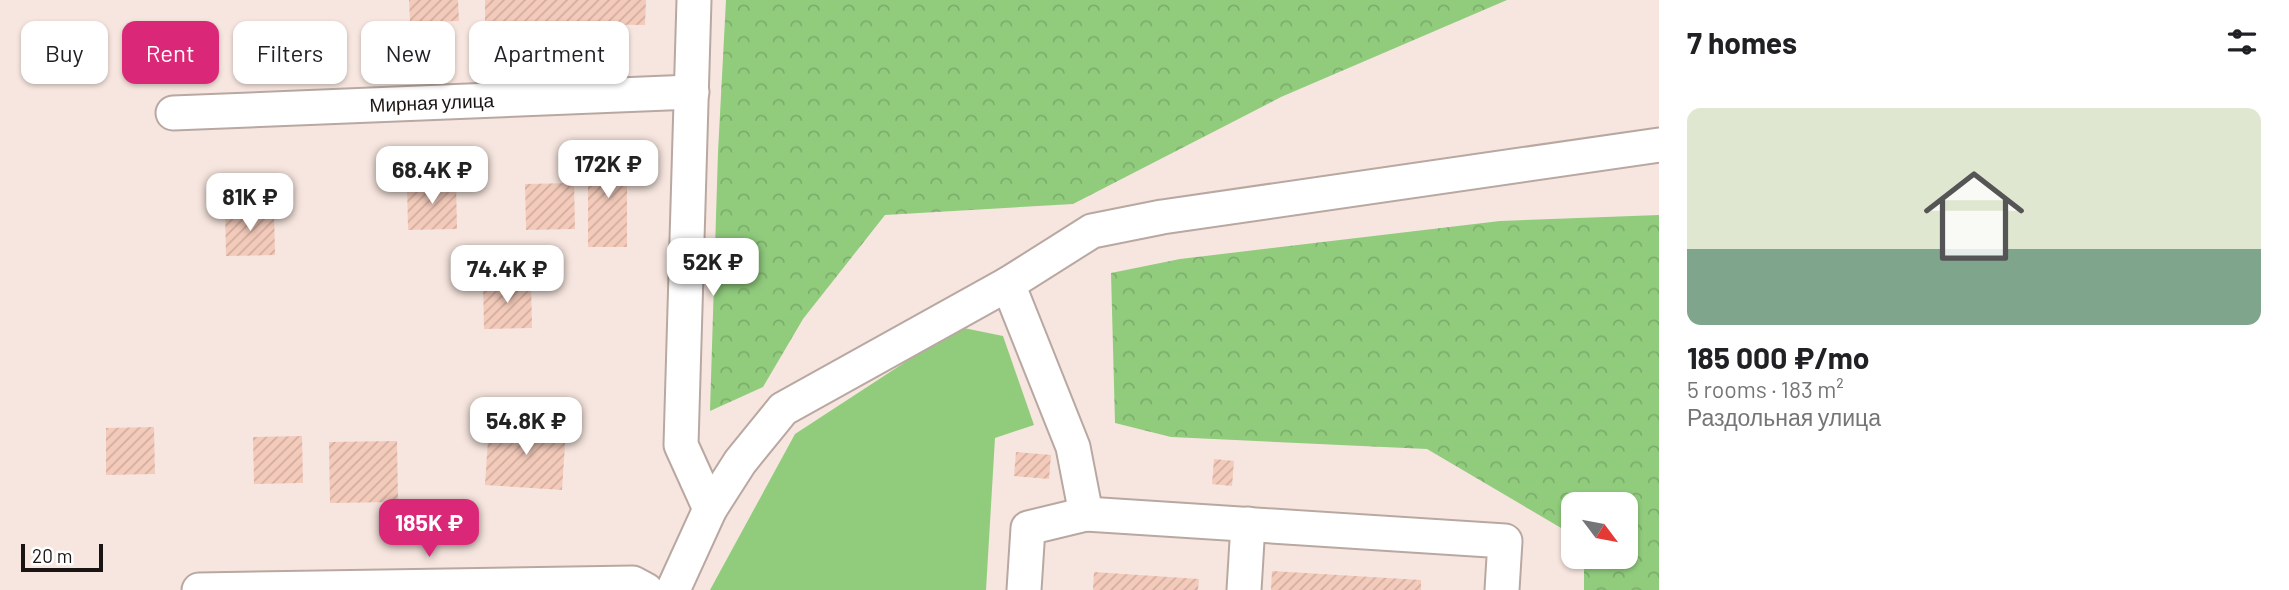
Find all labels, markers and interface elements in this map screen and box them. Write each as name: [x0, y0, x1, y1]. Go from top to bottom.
chip: Buy: [21, 21, 108, 84]
chip: Rent: [122, 21, 219, 84]
chip: Filters: [233, 21, 347, 84]
chip: New: [361, 21, 455, 84]
chip: Apartment: [469, 21, 629, 84]
icon: filters: [2223, 23, 2261, 61]
text: 7 homes: [1687, 24, 1797, 60]
street label: Мирная улица: [369, 88, 495, 116]
pin: 172K ₽: [551, 140, 665, 200]
pin: 68.4K ₽: [367, 146, 497, 206]
text: 172K ₽: [574, 149, 642, 177]
icon: home: [1911, 153, 2037, 279]
text: 68.4K ₽: [392, 155, 472, 183]
pin: 81K ₽: [201, 174, 299, 233]
text: 81K ₽: [222, 182, 278, 210]
pin: 52K ₽: [664, 238, 762, 298]
pin: 74.4K ₽: [442, 246, 572, 305]
text: 52K ₽: [683, 247, 743, 275]
text: 74.4K ₽: [467, 254, 547, 282]
text: 185 000 ₽/mo: [1687, 339, 1869, 375]
text: 5 rooms · 183 m²: [1687, 375, 1844, 403]
pin: 54.8K ₽: [461, 398, 591, 457]
text: Раздольная улица: [1687, 403, 1881, 431]
text: 54.8K ₽: [486, 406, 566, 434]
north arrow: [1561, 492, 1638, 569]
map controls: [1561, 492, 1638, 569]
pin: 185K ₽: [372, 500, 486, 559]
text: 185K ₽: [395, 508, 463, 536]
scale bar: [21, 541, 103, 573]
text: 20 m: [32, 544, 72, 567]

